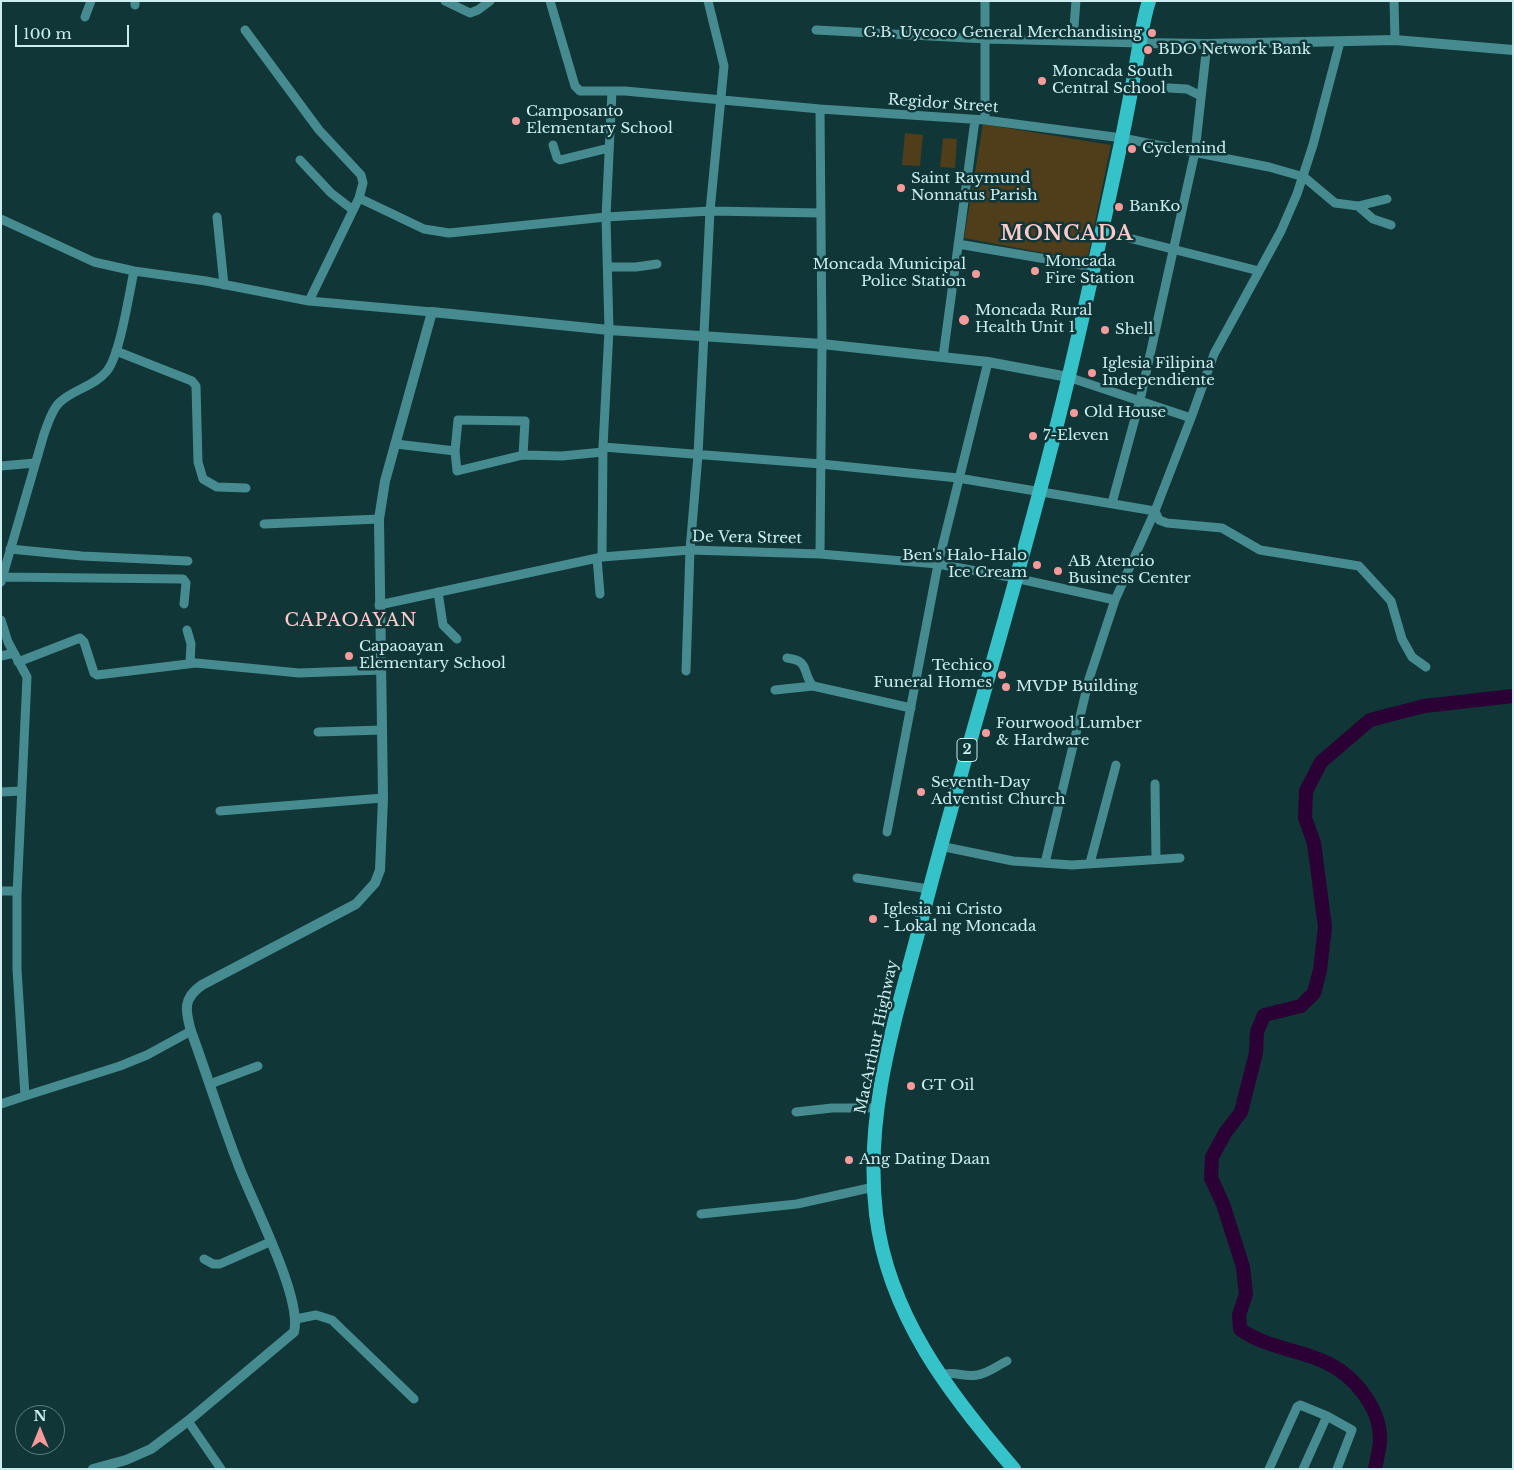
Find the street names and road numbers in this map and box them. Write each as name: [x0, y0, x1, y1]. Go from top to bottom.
street label: Regidor Street: [887, 91, 999, 117]
street label: De Vera Street: [692, 528, 802, 548]
road number: 2: [957, 738, 977, 762]
street label: MacArthur Highway: [852, 958, 902, 1116]

